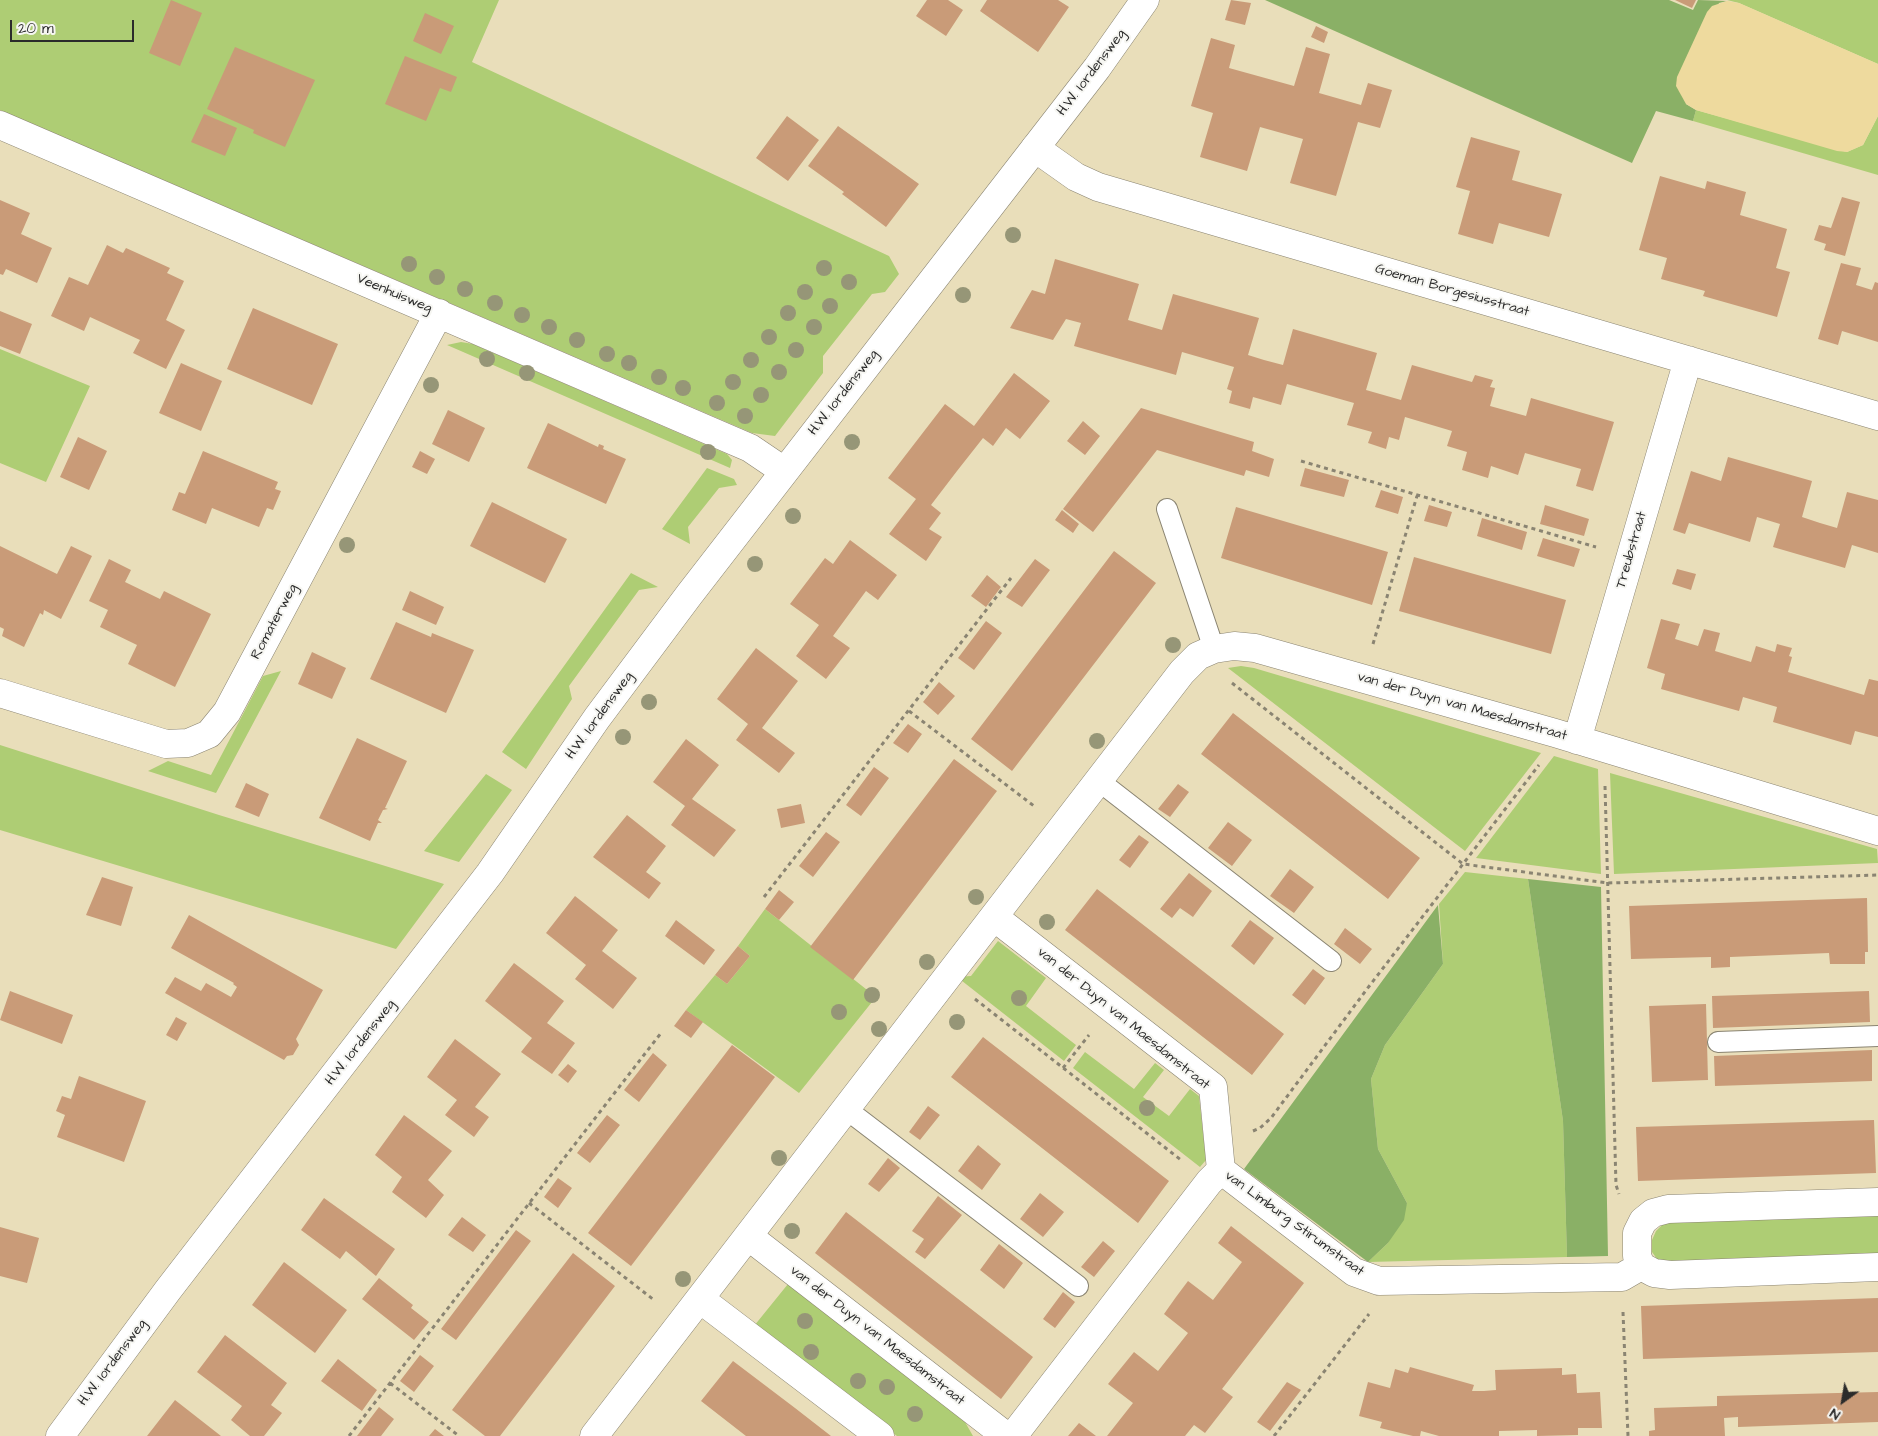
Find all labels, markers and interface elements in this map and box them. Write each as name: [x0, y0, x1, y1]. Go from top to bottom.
scale bar: [12, 10, 136, 42]
text: 20 m: [18, 18, 54, 39]
street label: H.W. Iordensweg: [1054, 26, 1130, 120]
street label: Goeman Borgesiusstraat: [1373, 261, 1531, 321]
street label: Veenhuisweg: [354, 271, 434, 317]
street label: H.W. Iordensweg: [805, 347, 883, 439]
street label: Treubstraat: [1613, 510, 1651, 590]
street label: Romaterweg: [248, 581, 302, 663]
street label: H.W. Iordensweg: [563, 669, 637, 763]
street label: van der Duyn van Maesdamstraat: [1355, 669, 1569, 745]
street label: van der Duyn van Maesdamstraat: [1033, 944, 1213, 1094]
street label: H.W. Iordensweg: [322, 997, 400, 1089]
street label: van Limburg Stirumstraat: [1221, 1168, 1367, 1280]
street label: van der Duyn van Maesdamstraat: [786, 1262, 968, 1410]
street label: H.W. Iordensweg: [75, 1316, 151, 1410]
north arrow: [1818, 1376, 1868, 1426]
text: N: [1826, 1403, 1844, 1425]

